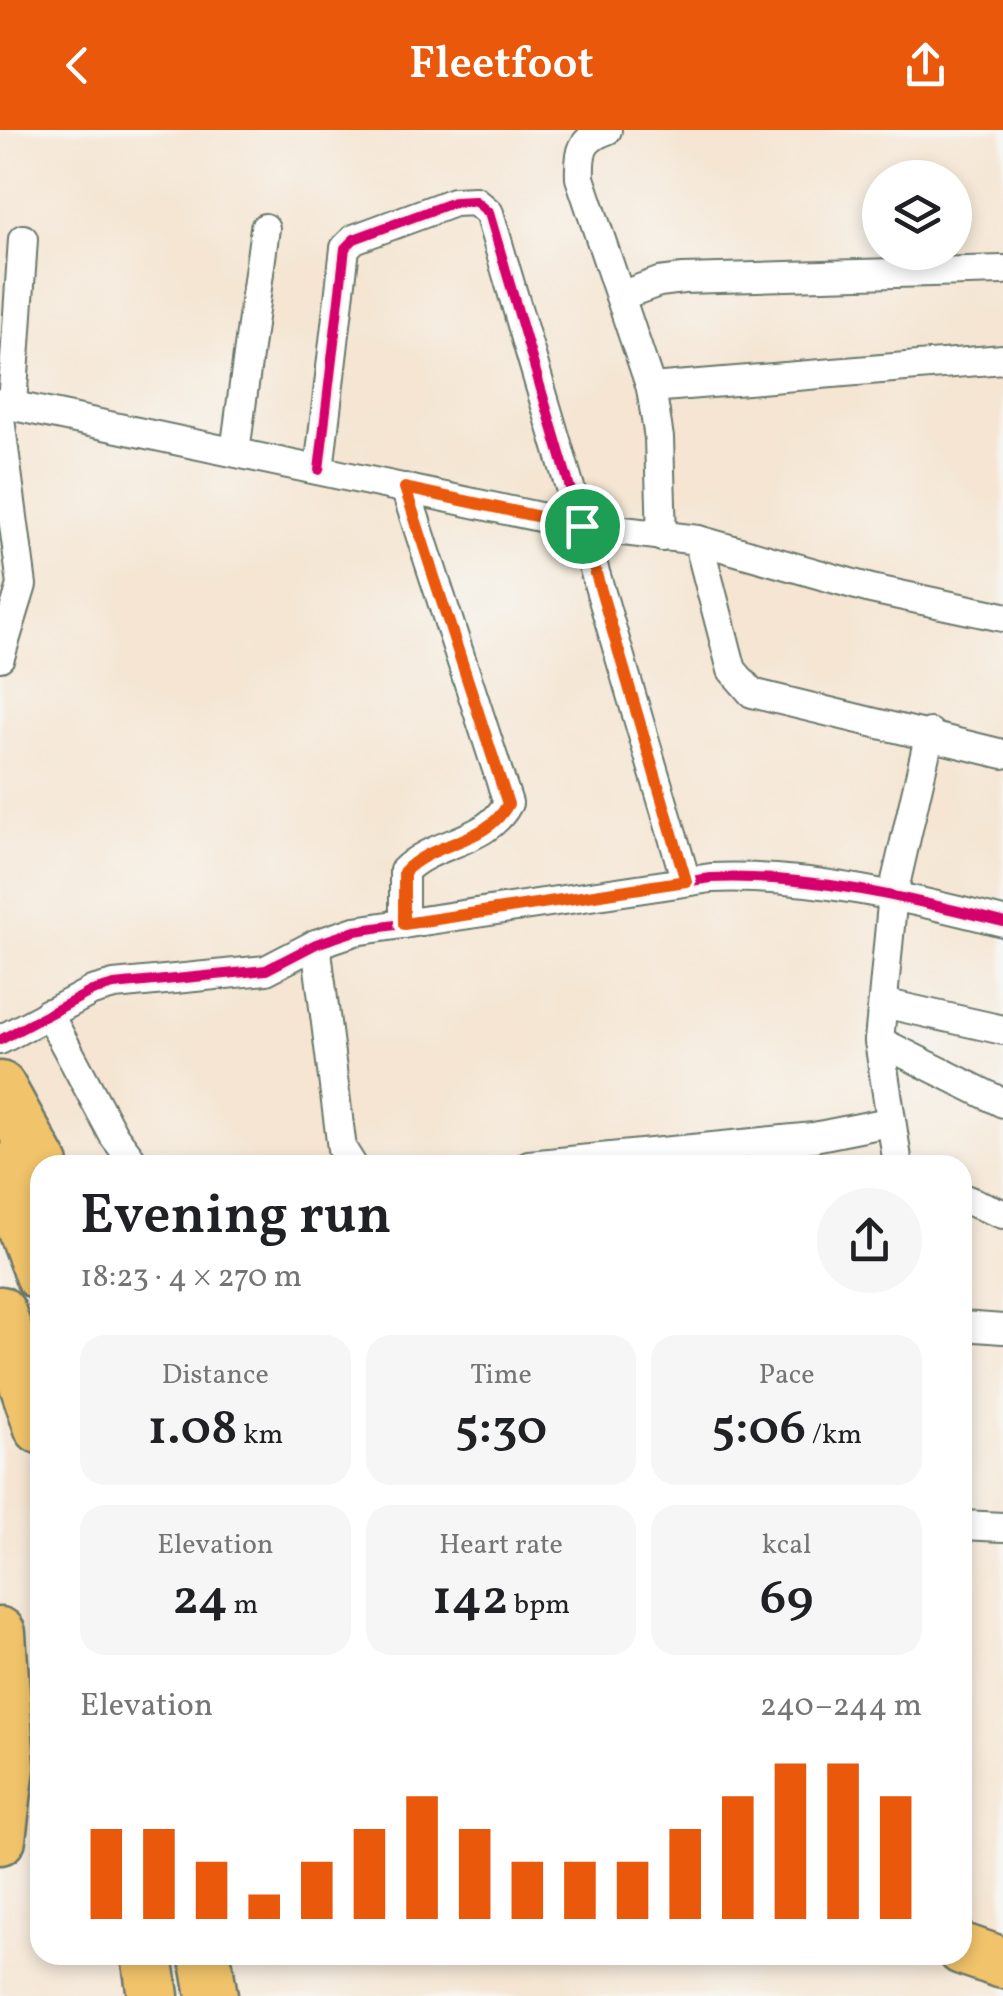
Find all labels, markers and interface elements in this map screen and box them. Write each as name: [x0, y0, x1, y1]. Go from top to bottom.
text: Fleetfoot: [409, 34, 594, 97]
icon: back: [50, 38, 105, 93]
icon: share: [898, 38, 953, 93]
map controls: [862, 160, 972, 270]
button: layers: [862, 160, 972, 270]
pin: [540, 484, 625, 569]
icon: arrive: [555, 499, 610, 554]
text: Evening run: [80, 1180, 392, 1256]
button: share: [817, 1188, 922, 1293]
text: 18:23 · 4 × 270 m: [80, 1256, 302, 1300]
text: Distance: [162, 1356, 269, 1395]
text: Time: [470, 1356, 532, 1395]
text: Pace: [759, 1356, 815, 1395]
text: 1.08: [147, 1395, 238, 1465]
text: 5:30: [455, 1395, 547, 1465]
text: 5:06: [711, 1395, 806, 1465]
text: km: [238, 1416, 283, 1455]
text: /km: [806, 1416, 862, 1455]
text: Elevation: [157, 1526, 274, 1565]
text: Heart rate: [439, 1526, 563, 1565]
text: kcal: [762, 1526, 812, 1565]
text: 24: [172, 1565, 228, 1635]
text: 142: [432, 1565, 508, 1635]
text: 69: [760, 1565, 813, 1635]
text: m: [228, 1586, 258, 1625]
text: bpm: [508, 1586, 570, 1625]
text: Elevation: [80, 1685, 213, 1729]
text: 240–244 m: [760, 1685, 922, 1729]

